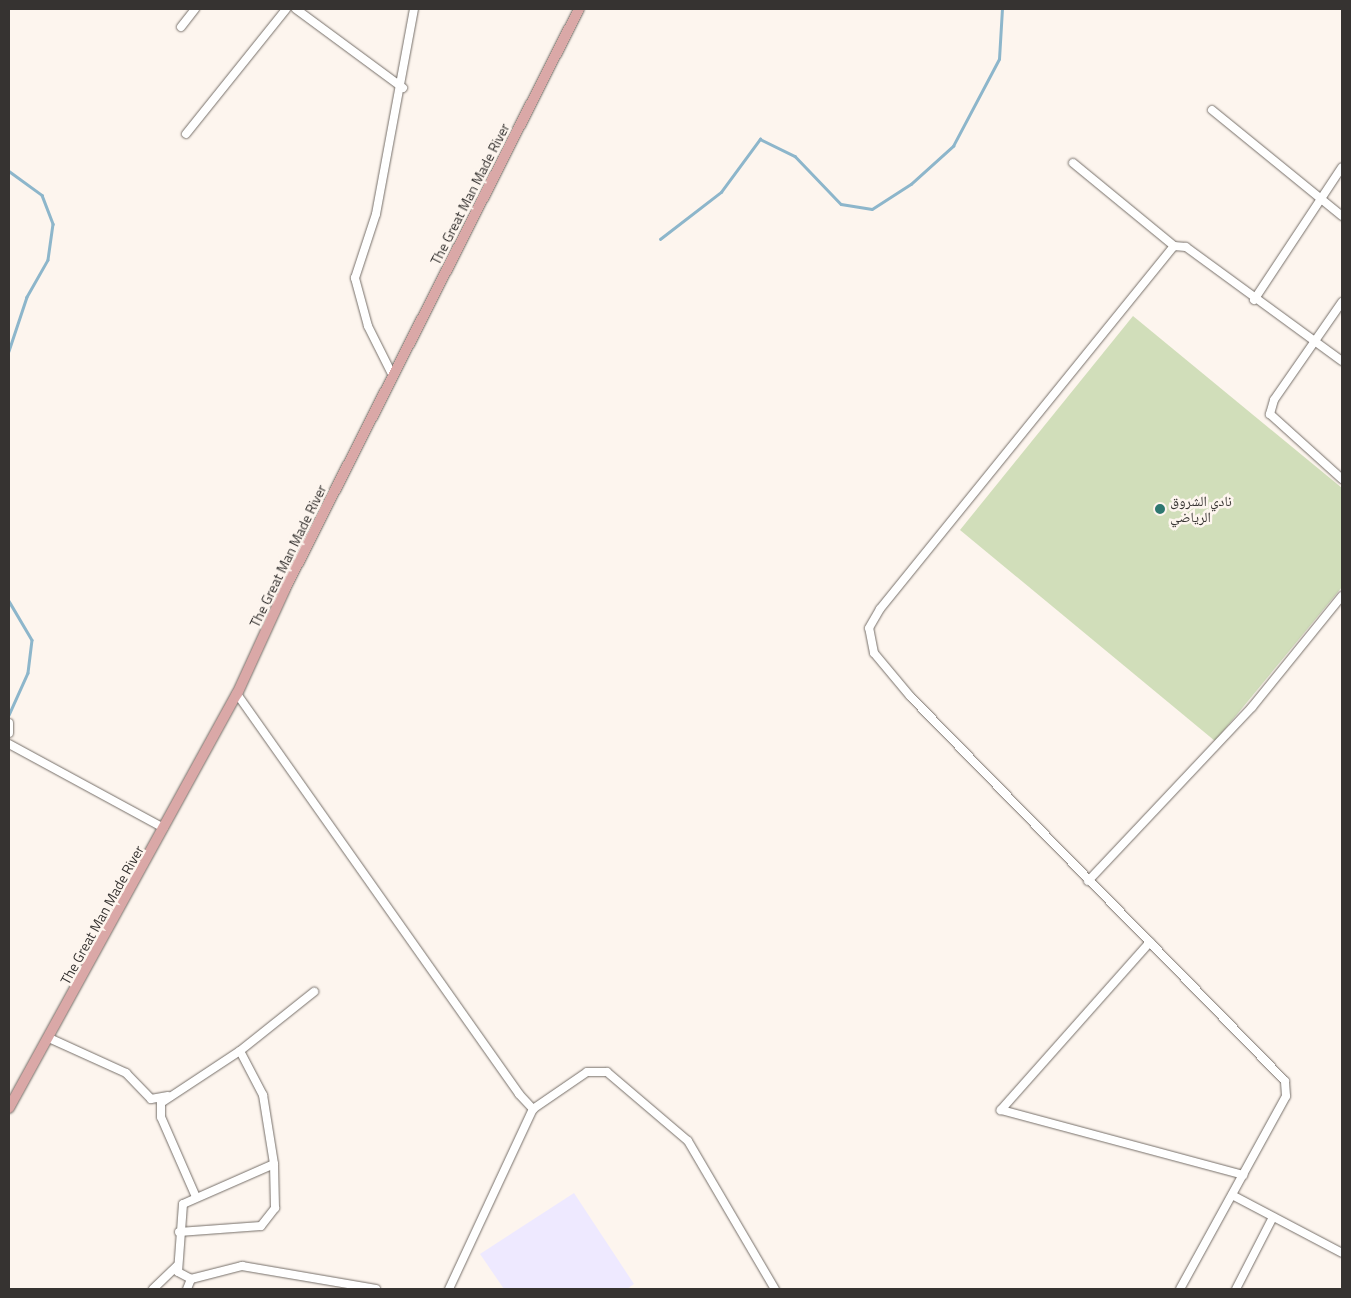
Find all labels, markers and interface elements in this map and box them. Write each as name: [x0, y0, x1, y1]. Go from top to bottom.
street label: The Great Man Made River: [427, 121, 513, 267]
street label: The Great Man Made River: [246, 482, 330, 630]
place label: نادي الشروق الرياضي: [1170, 493, 1232, 526]
marker: نادي الشروق الرياضي: [1154, 503, 1166, 515]
street label: The Great Man Made River: [57, 843, 147, 987]

